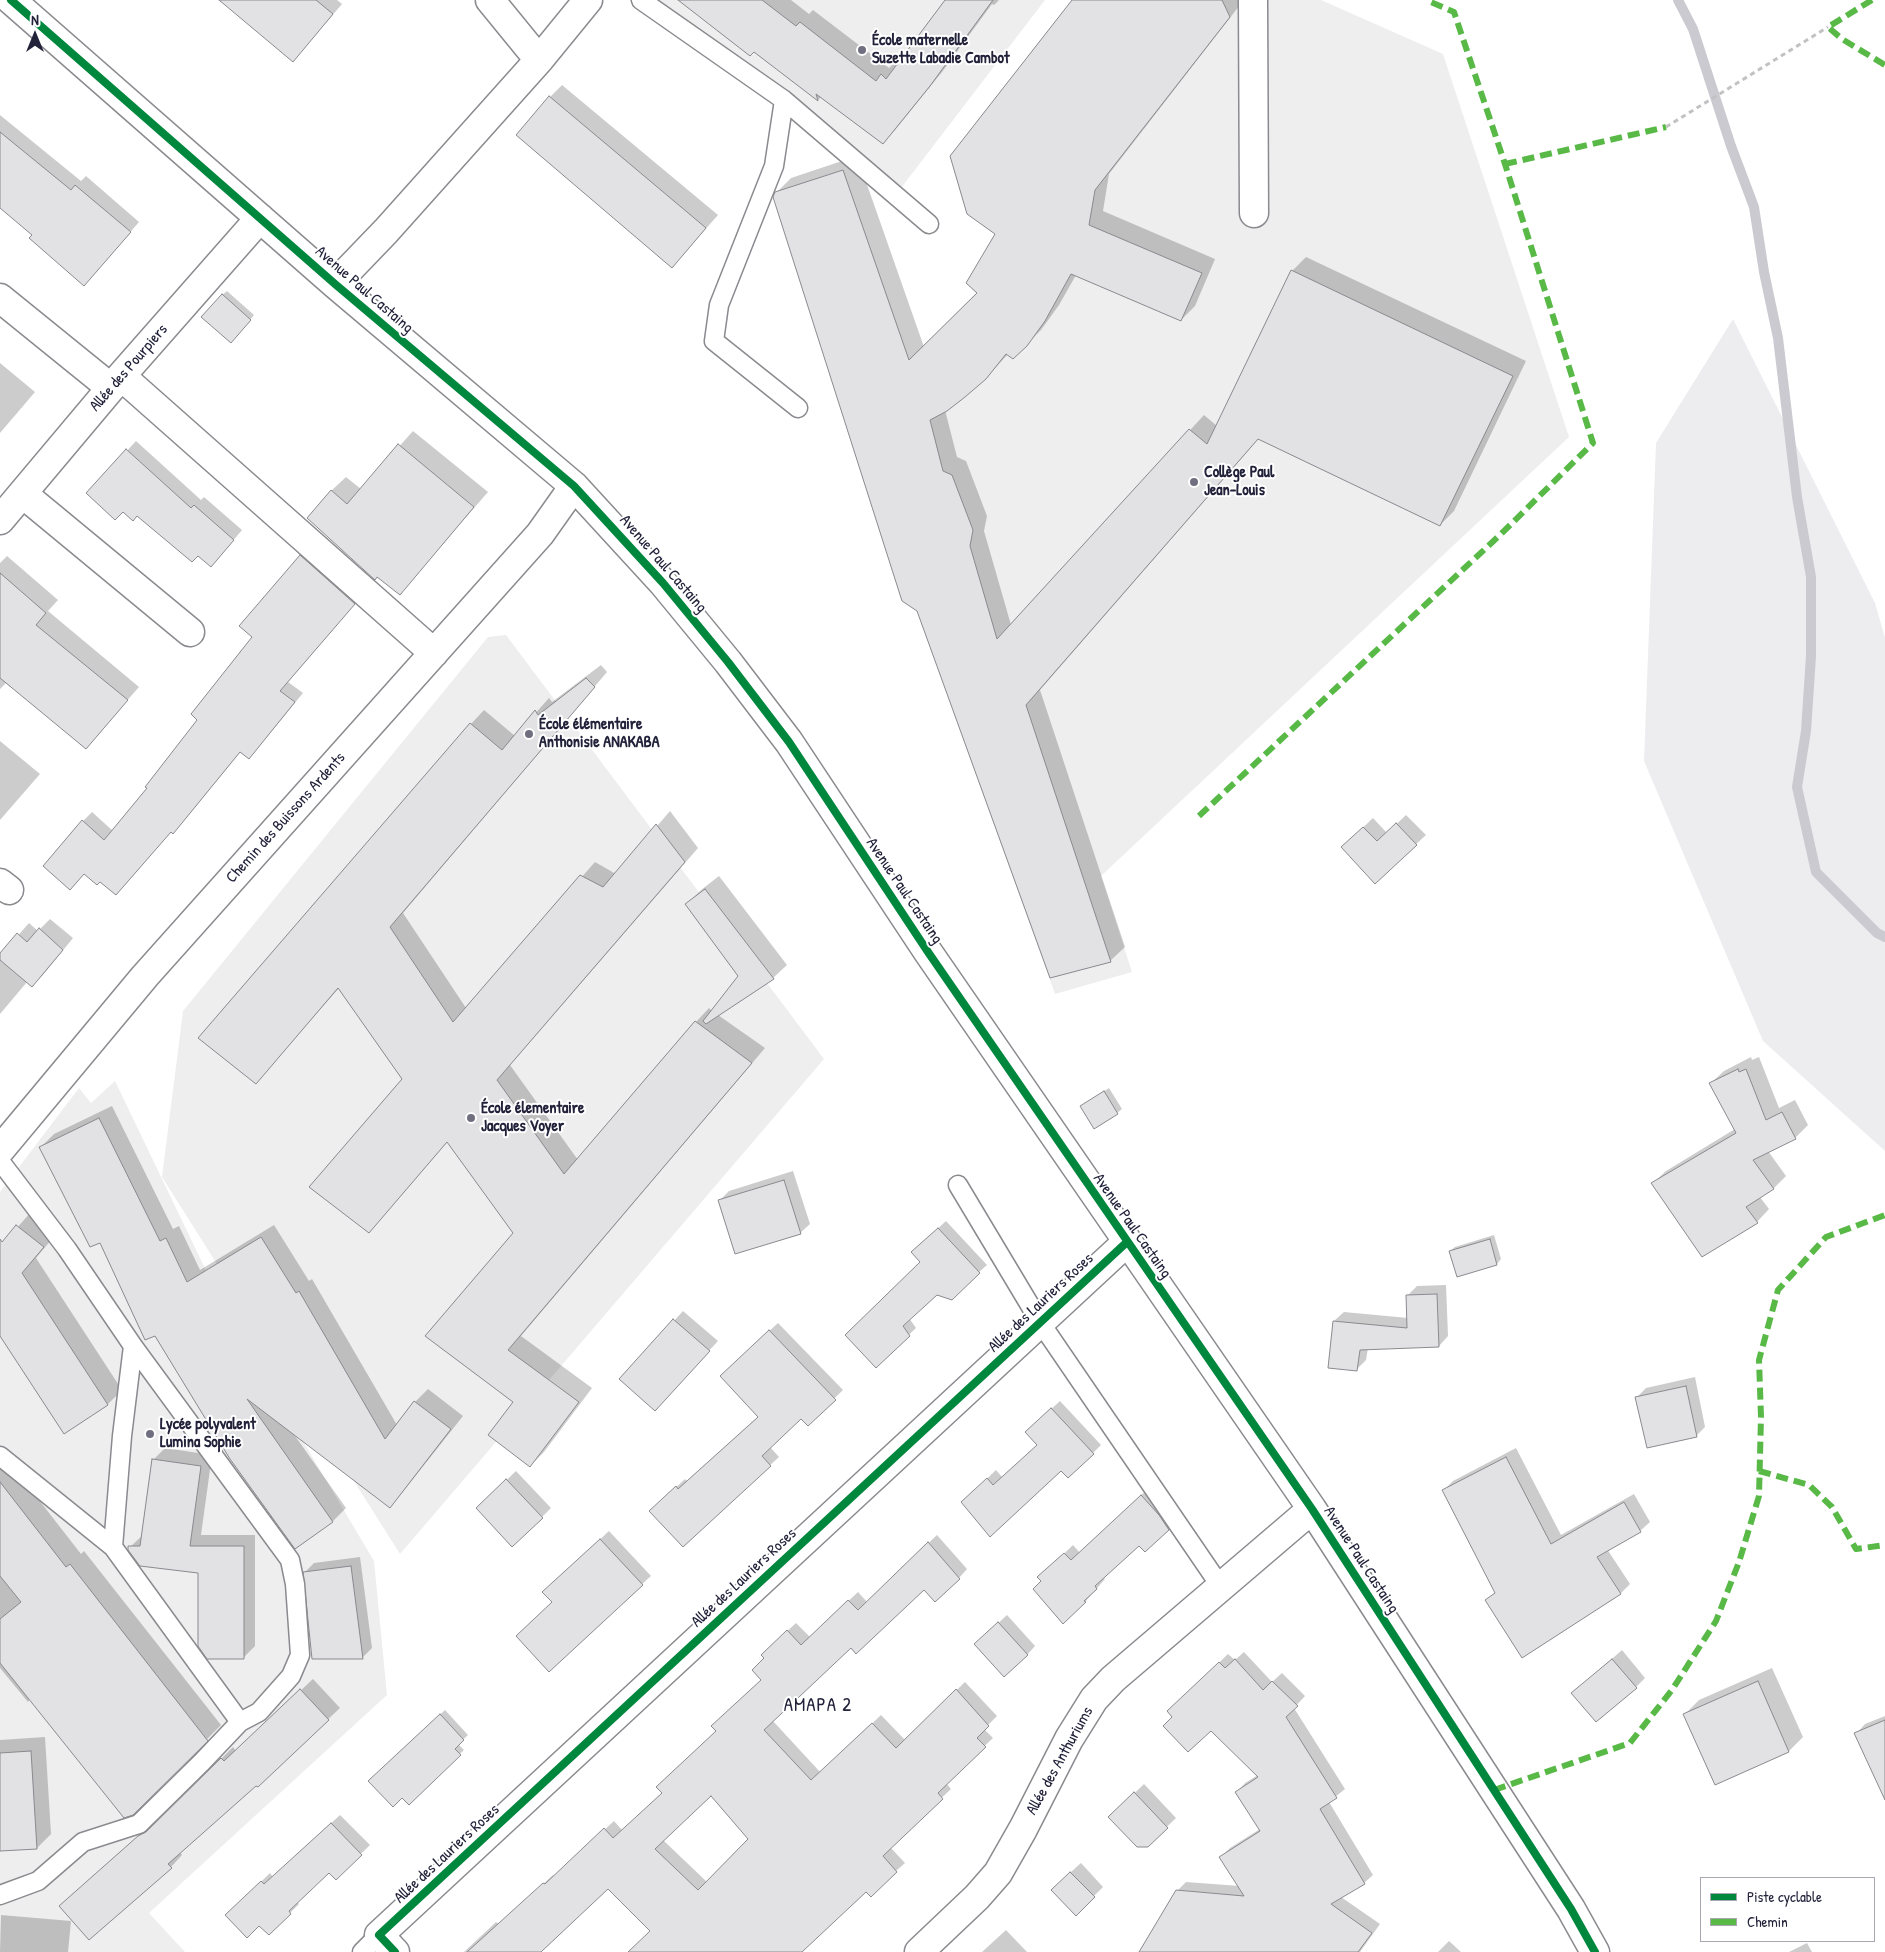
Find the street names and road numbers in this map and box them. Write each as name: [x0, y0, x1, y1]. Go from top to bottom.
street label: Avenue Paul Castaing: [311, 242, 417, 338]
street label: Allée des Pourpiers: [86, 320, 172, 416]
street label: Avenue Paul Castaing: [615, 511, 711, 617]
street label: Chemin des Buissons Ardents: [222, 749, 350, 887]
street label: Avenue Paul Castaing: [862, 834, 946, 948]
street label: Avenue Paul Castaing: [1089, 1170, 1175, 1282]
street label: Allée des Lauriers Roses: [984, 1249, 1098, 1357]
street label: Avenue Paul Castaing: [1319, 1503, 1403, 1617]
street label: Allée des Lauriers Roses: [687, 1524, 801, 1632]
street label: Allée des Anthuriums: [1022, 1704, 1098, 1818]
street label: Allée des Lauriers Roses: [390, 1800, 504, 1908]

